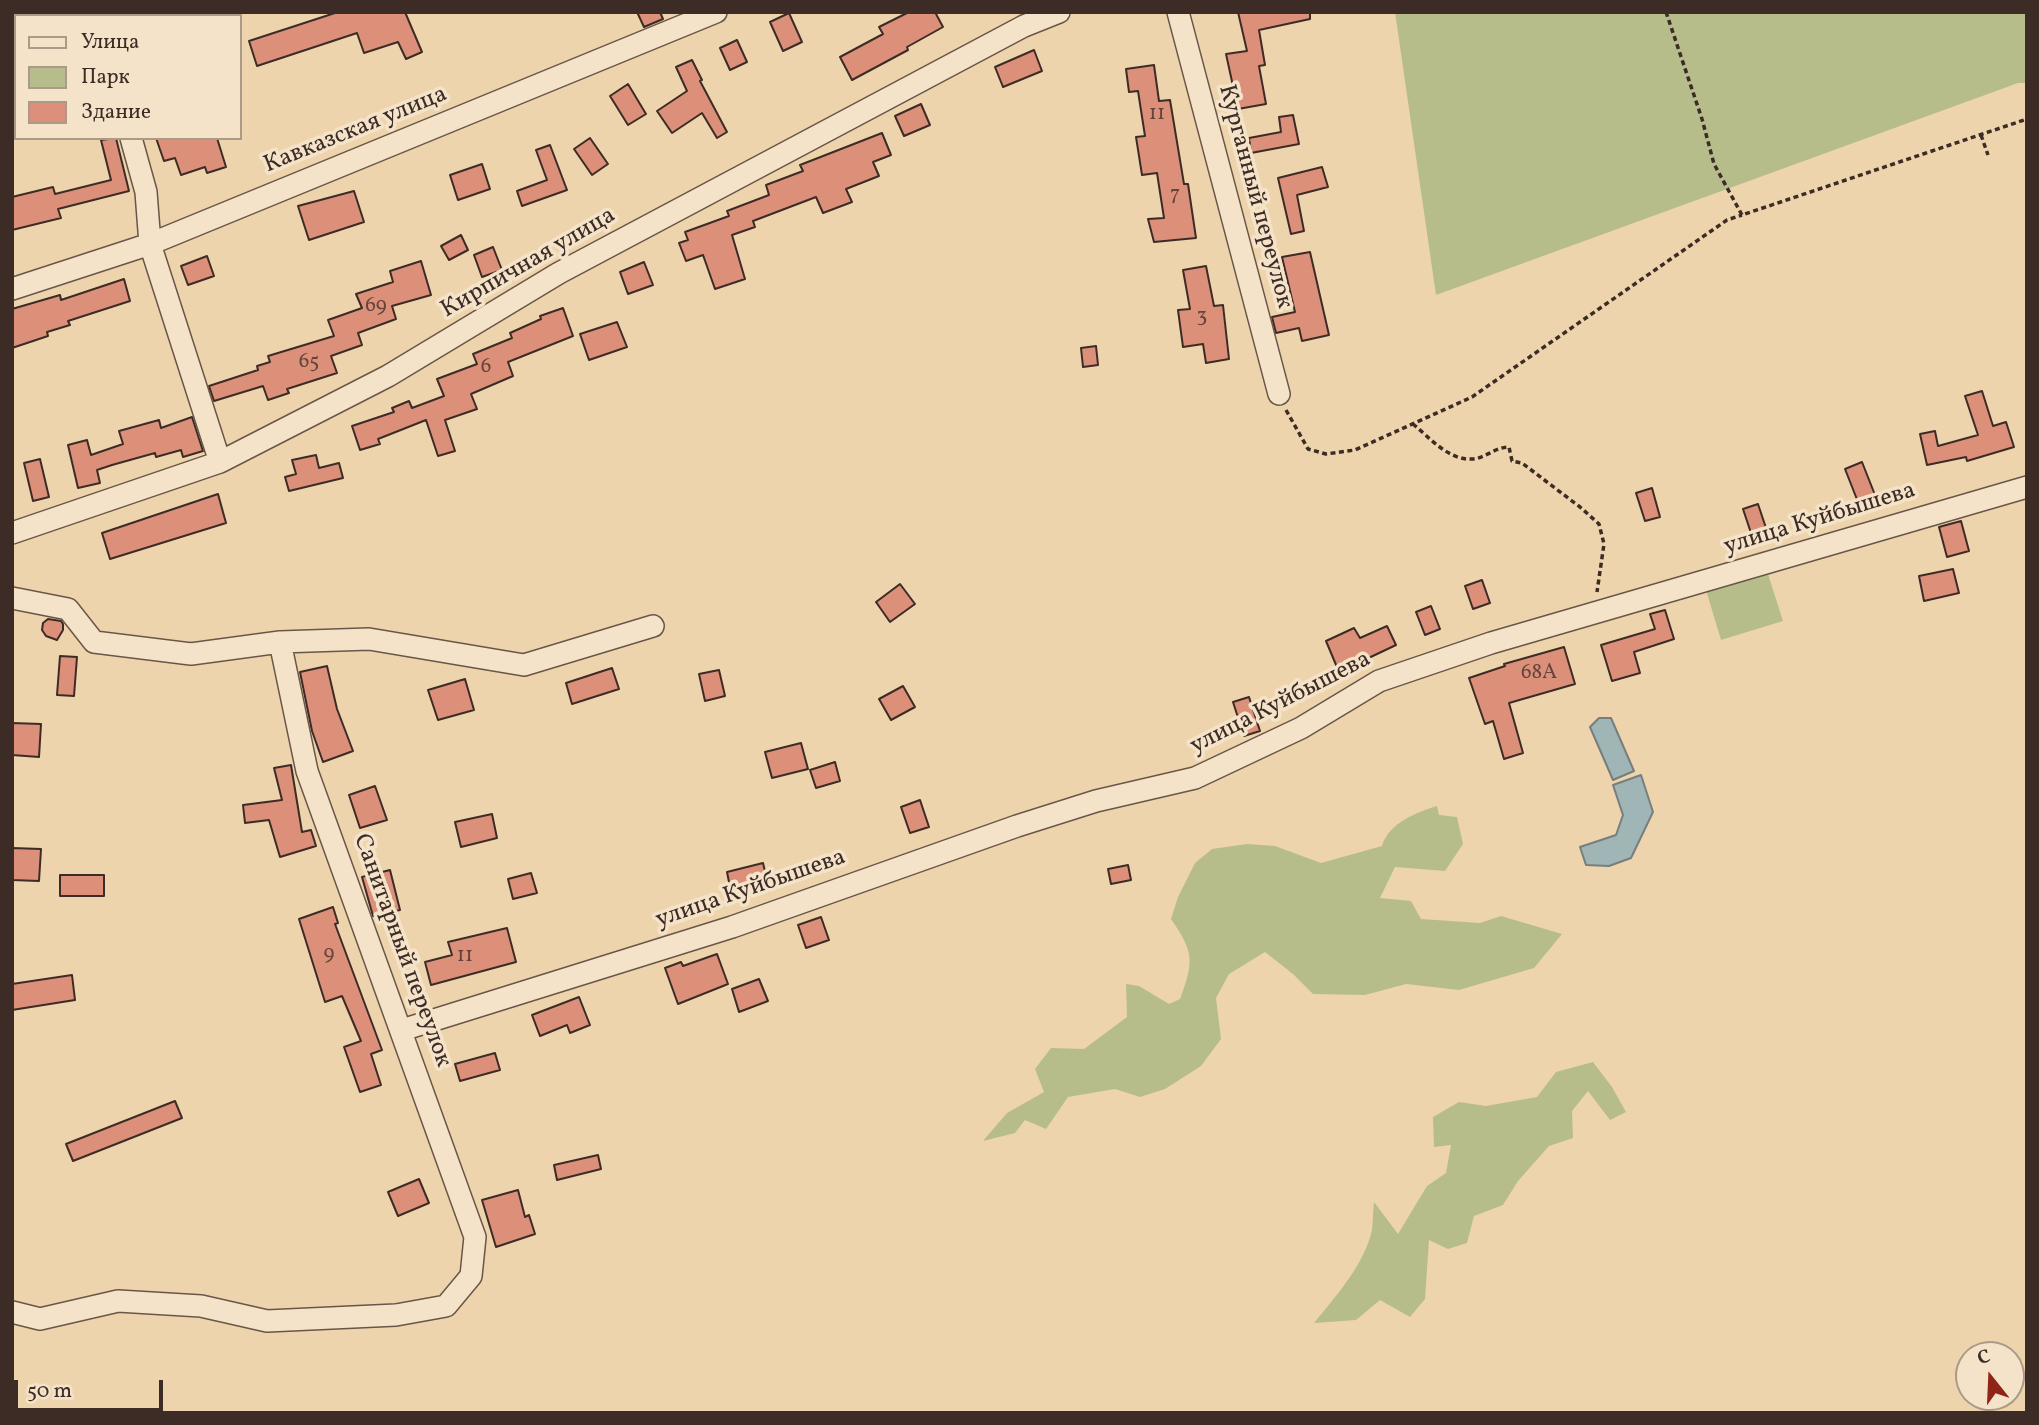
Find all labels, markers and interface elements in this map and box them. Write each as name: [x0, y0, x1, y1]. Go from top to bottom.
legend: [14, 14, 242, 140]
text: Улица: [81, 28, 139, 57]
text: Парк: [81, 63, 130, 92]
street label: Кавказская улица: [260, 81, 452, 181]
street label: Курганный переулок: [1210, 82, 1298, 312]
text: Здание: [81, 98, 151, 127]
house number: 11: [1149, 102, 1165, 128]
house number: 7: [1170, 183, 1180, 209]
street label: Кирпичная улица: [437, 202, 621, 326]
house number: 69: [365, 294, 387, 320]
house number: 3: [1197, 304, 1207, 330]
house number: 65: [299, 350, 319, 376]
house number: 6: [481, 355, 491, 381]
street label: улица Куйбышева: [1721, 477, 1919, 563]
street label: улица Куйбышева: [1186, 646, 1376, 762]
house number: 68А: [1521, 661, 1557, 687]
street label: Санитарный переулок: [345, 831, 457, 1071]
street label: улица Куйбышева: [652, 844, 850, 936]
house number: 9: [324, 942, 334, 968]
house number: 11: [457, 944, 473, 970]
north arrow: [1955, 1341, 2025, 1411]
text: С: [1974, 1344, 1994, 1372]
scale bar: [18, 1366, 166, 1410]
text: 50 m: [27, 1377, 72, 1406]

